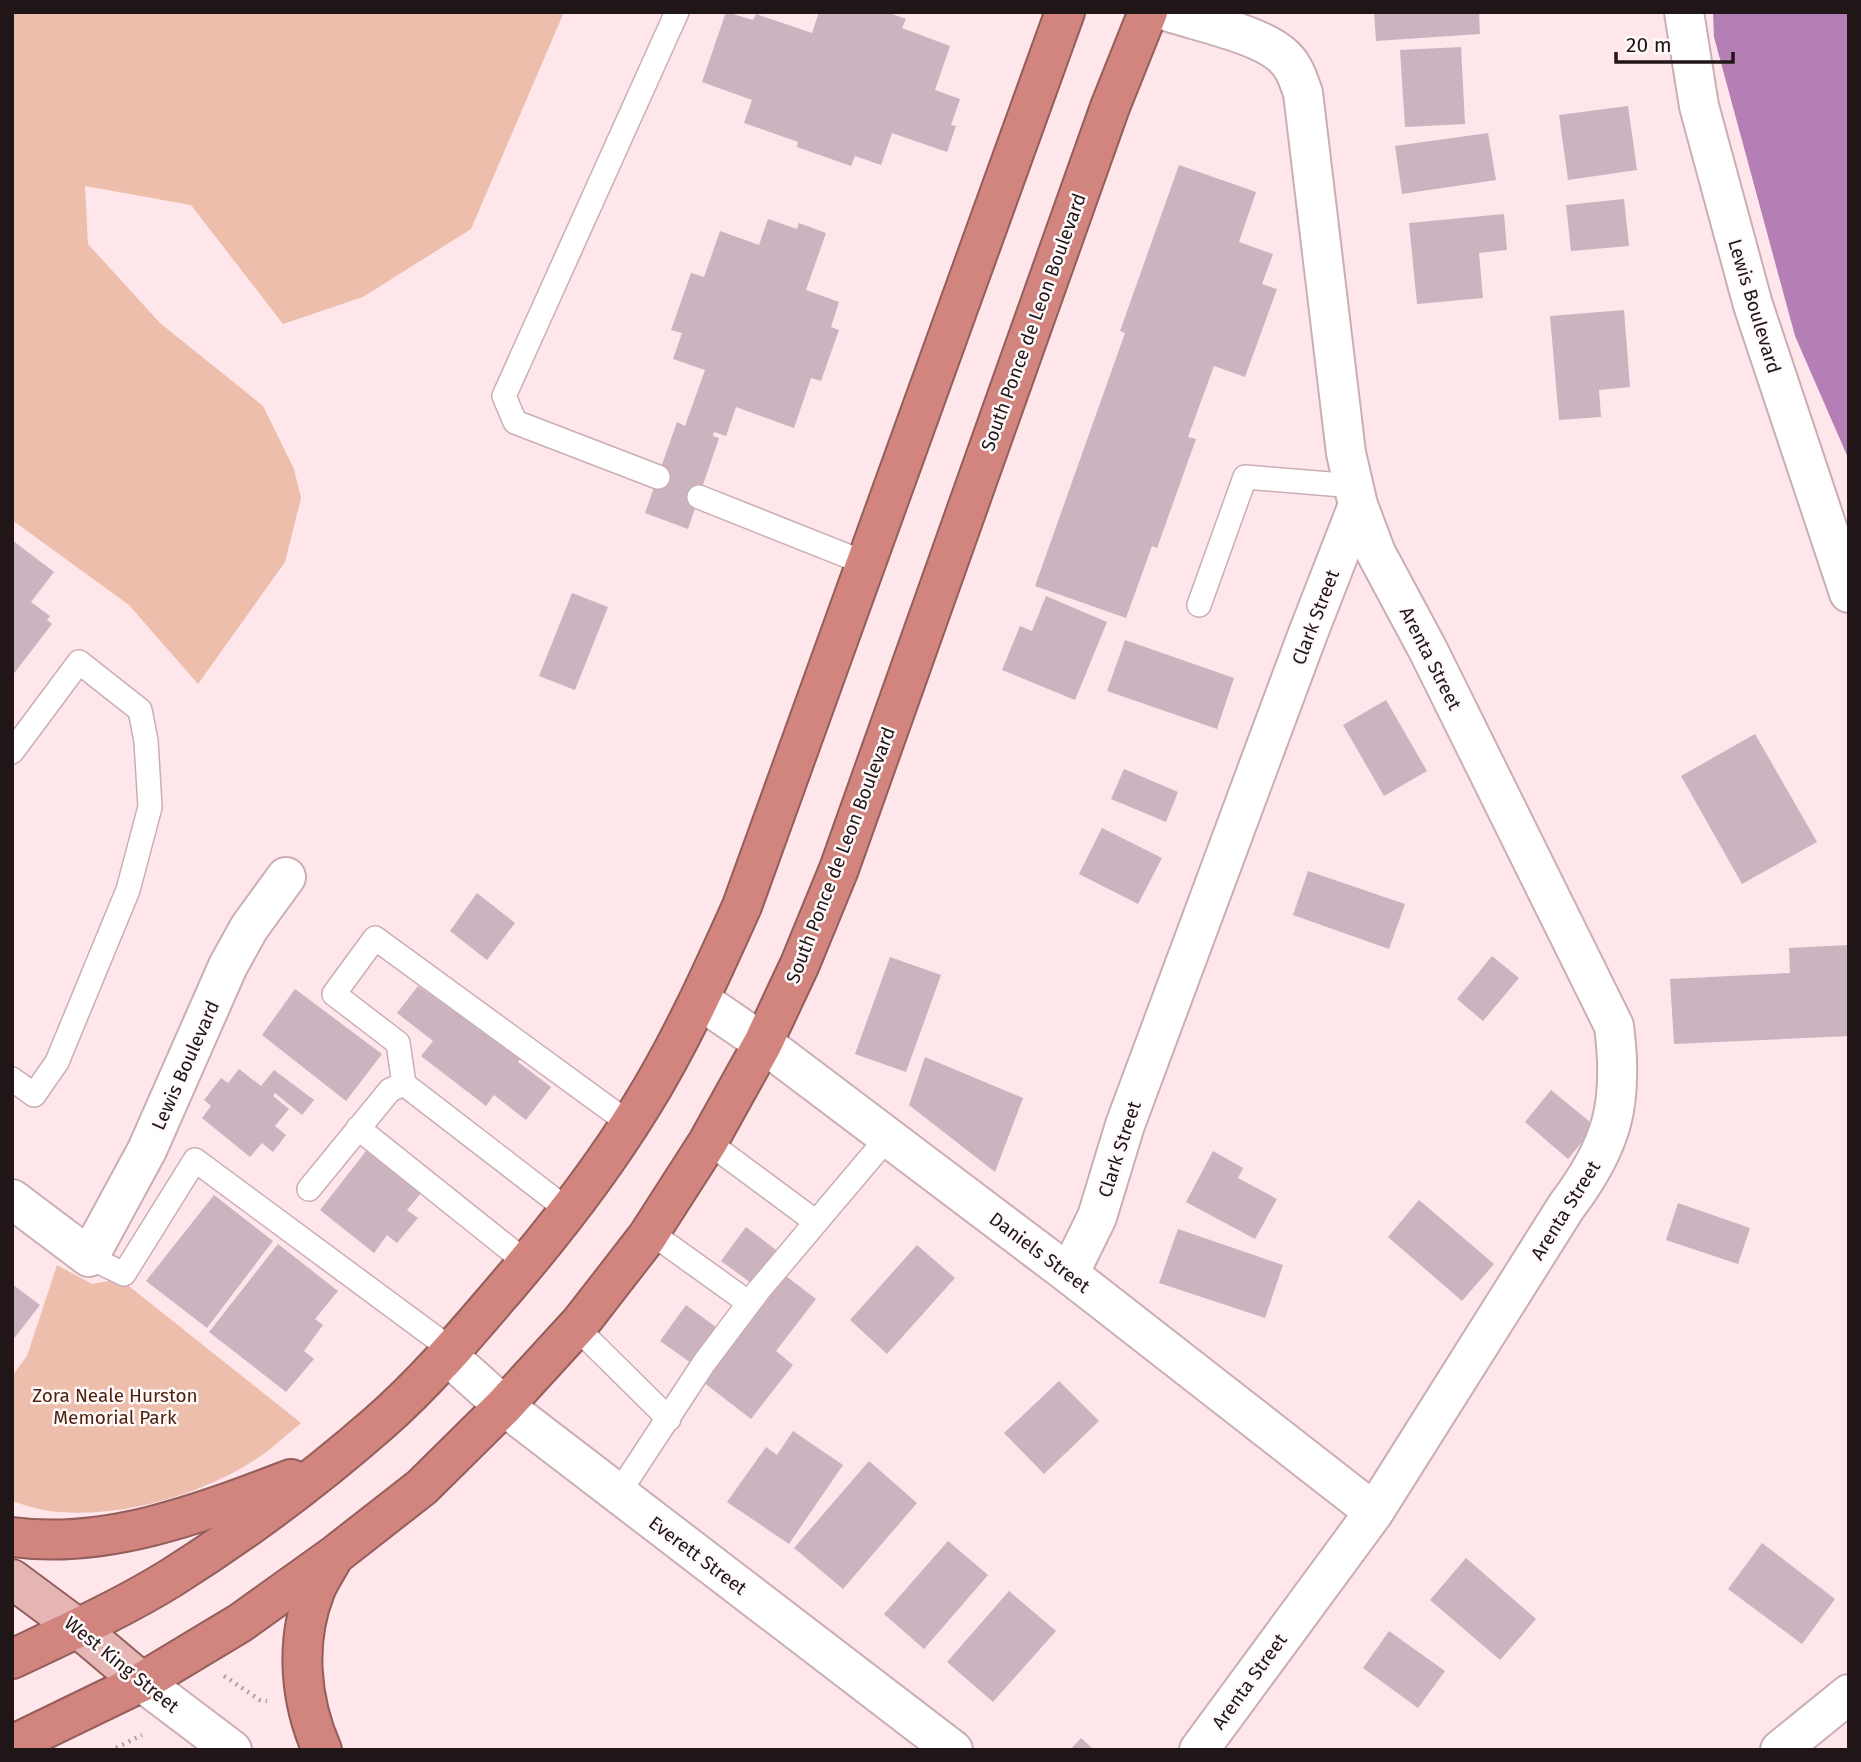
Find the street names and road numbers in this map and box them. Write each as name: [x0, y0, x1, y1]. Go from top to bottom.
street label: South Ponce de Leon Boulevard: [976, 190, 1091, 454]
street label: Lewis Boulevard: [1723, 236, 1786, 376]
street label: Clark Street: [1287, 566, 1344, 668]
street label: Arenta Street: [1395, 603, 1466, 714]
street label: South Ponce de Leon Boulevard: [781, 724, 900, 987]
street label: Lewis Boulevard: [147, 997, 224, 1133]
street label: Clark Street: [1093, 1098, 1146, 1200]
street label: Arenta Street: [1526, 1156, 1605, 1264]
street label: Daniels Street: [985, 1207, 1095, 1298]
street label: Everett Street: [644, 1511, 751, 1600]
street label: West King Street: [60, 1611, 184, 1718]
street label: Arenta Street: [1207, 1629, 1292, 1734]

